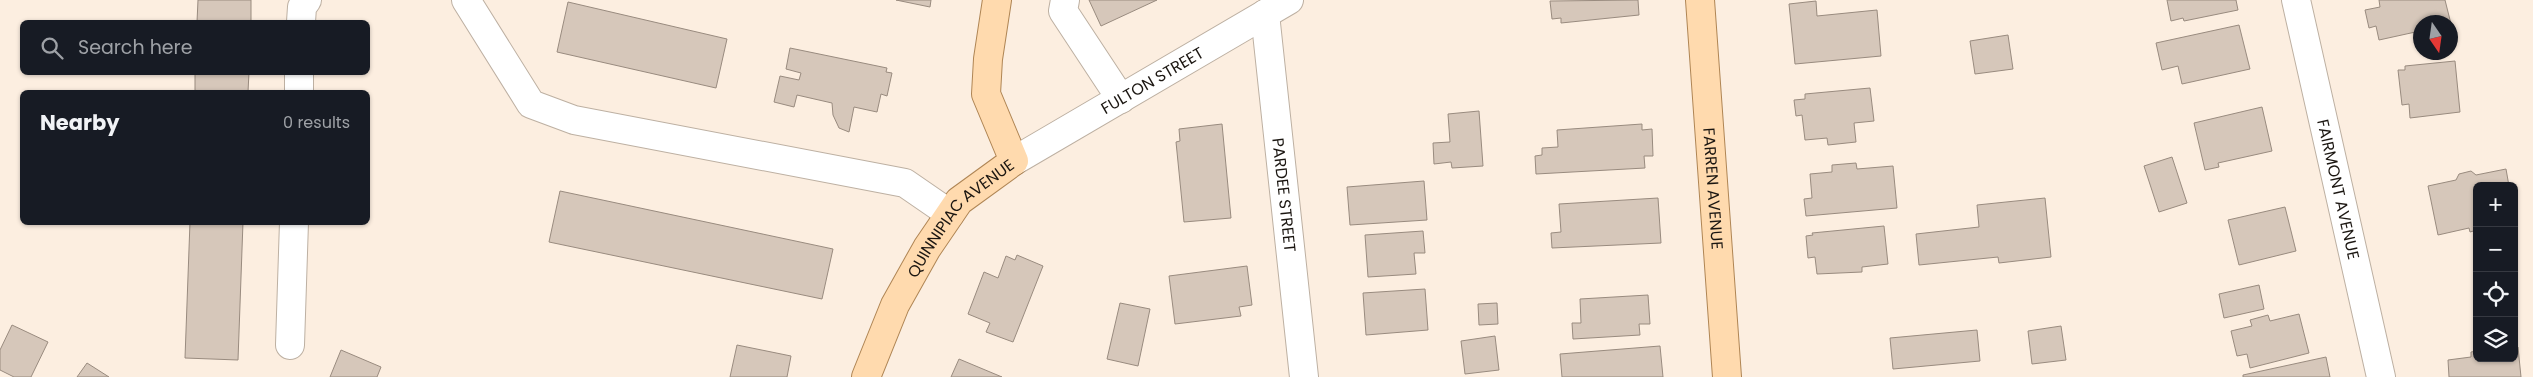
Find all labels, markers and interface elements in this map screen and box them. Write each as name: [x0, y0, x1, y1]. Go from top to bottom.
north arrow: [2413, 15, 2458, 60]
search box: [20, 20, 370, 75]
icon: search: [38, 34, 66, 62]
text: Search here: [78, 34, 192, 61]
street label: FULTON STREET: [1096, 41, 1208, 119]
text: Nearby: [40, 108, 120, 137]
text: 0 results: [283, 111, 350, 134]
street label: FAIRMONT AVENUE: [2312, 117, 2366, 262]
street label: FARREN AVENUE: [1698, 127, 1729, 250]
street label: PARDEE STREET: [1267, 137, 1302, 254]
street label: QUINNIPIAC AVENUE: [901, 153, 1019, 282]
map controls: [2473, 182, 2518, 362]
button: +: [2473, 182, 2518, 227]
button: −: [2473, 227, 2518, 272]
button: locate: [2473, 272, 2518, 317]
button: layers: [2473, 317, 2518, 362]

